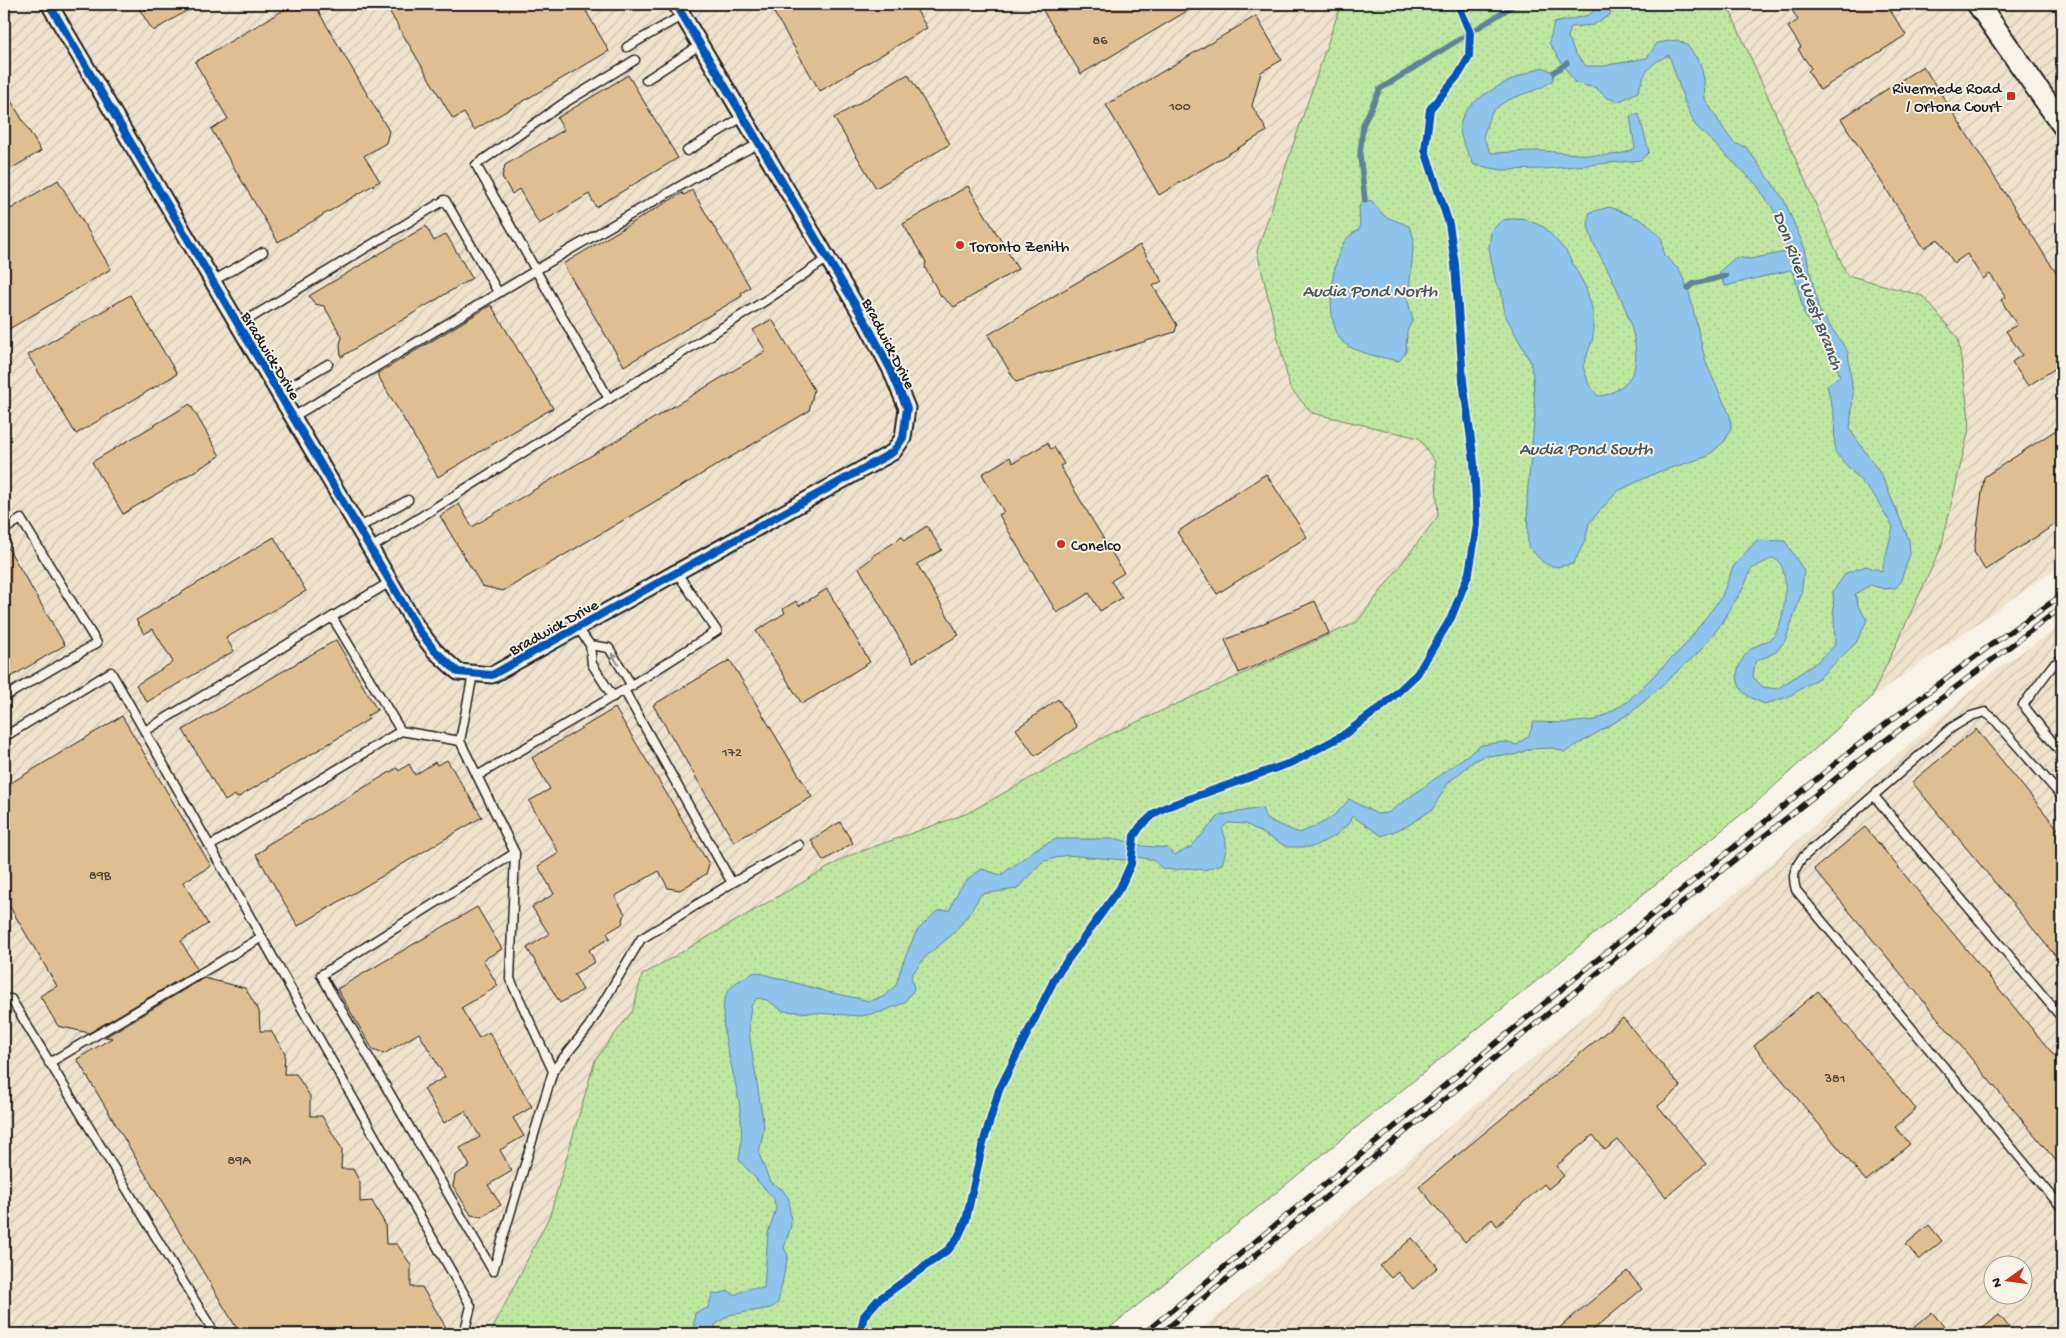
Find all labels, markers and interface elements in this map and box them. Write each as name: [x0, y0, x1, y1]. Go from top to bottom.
house number: 86: [1093, 33, 1108, 50]
place label: Rivermede Road / Ortona Court: [1892, 81, 2003, 118]
marker: Rivermede Road / Ortona Court: [2005, 90, 2017, 102]
house number: 100: [1168, 99, 1191, 116]
water label: Don River West Branch: [1767, 209, 1847, 373]
marker: Toronto Zenith: [954, 239, 966, 251]
place label: Toronto Zenith: [969, 239, 1070, 258]
water label: Audia Pond North: [1303, 282, 1438, 303]
street label: Bradwick Drive: [855, 295, 918, 394]
street label: Bradwick Drive: [235, 309, 303, 405]
water label: Audia Pond South: [1519, 440, 1653, 461]
marker: Conelco: [1055, 538, 1067, 550]
place label: Conelco: [1071, 538, 1121, 557]
street label: Bradwick Drive: [506, 596, 603, 662]
one-way arrow: [611, 652, 620, 665]
house number: 172: [721, 745, 742, 762]
house number: 89B: [89, 868, 112, 885]
house number: 381: [1824, 1071, 1845, 1088]
house number: 89A: [228, 1153, 251, 1170]
north arrow: [1984, 1256, 2034, 1306]
text: N: [1988, 1276, 2007, 1289]

